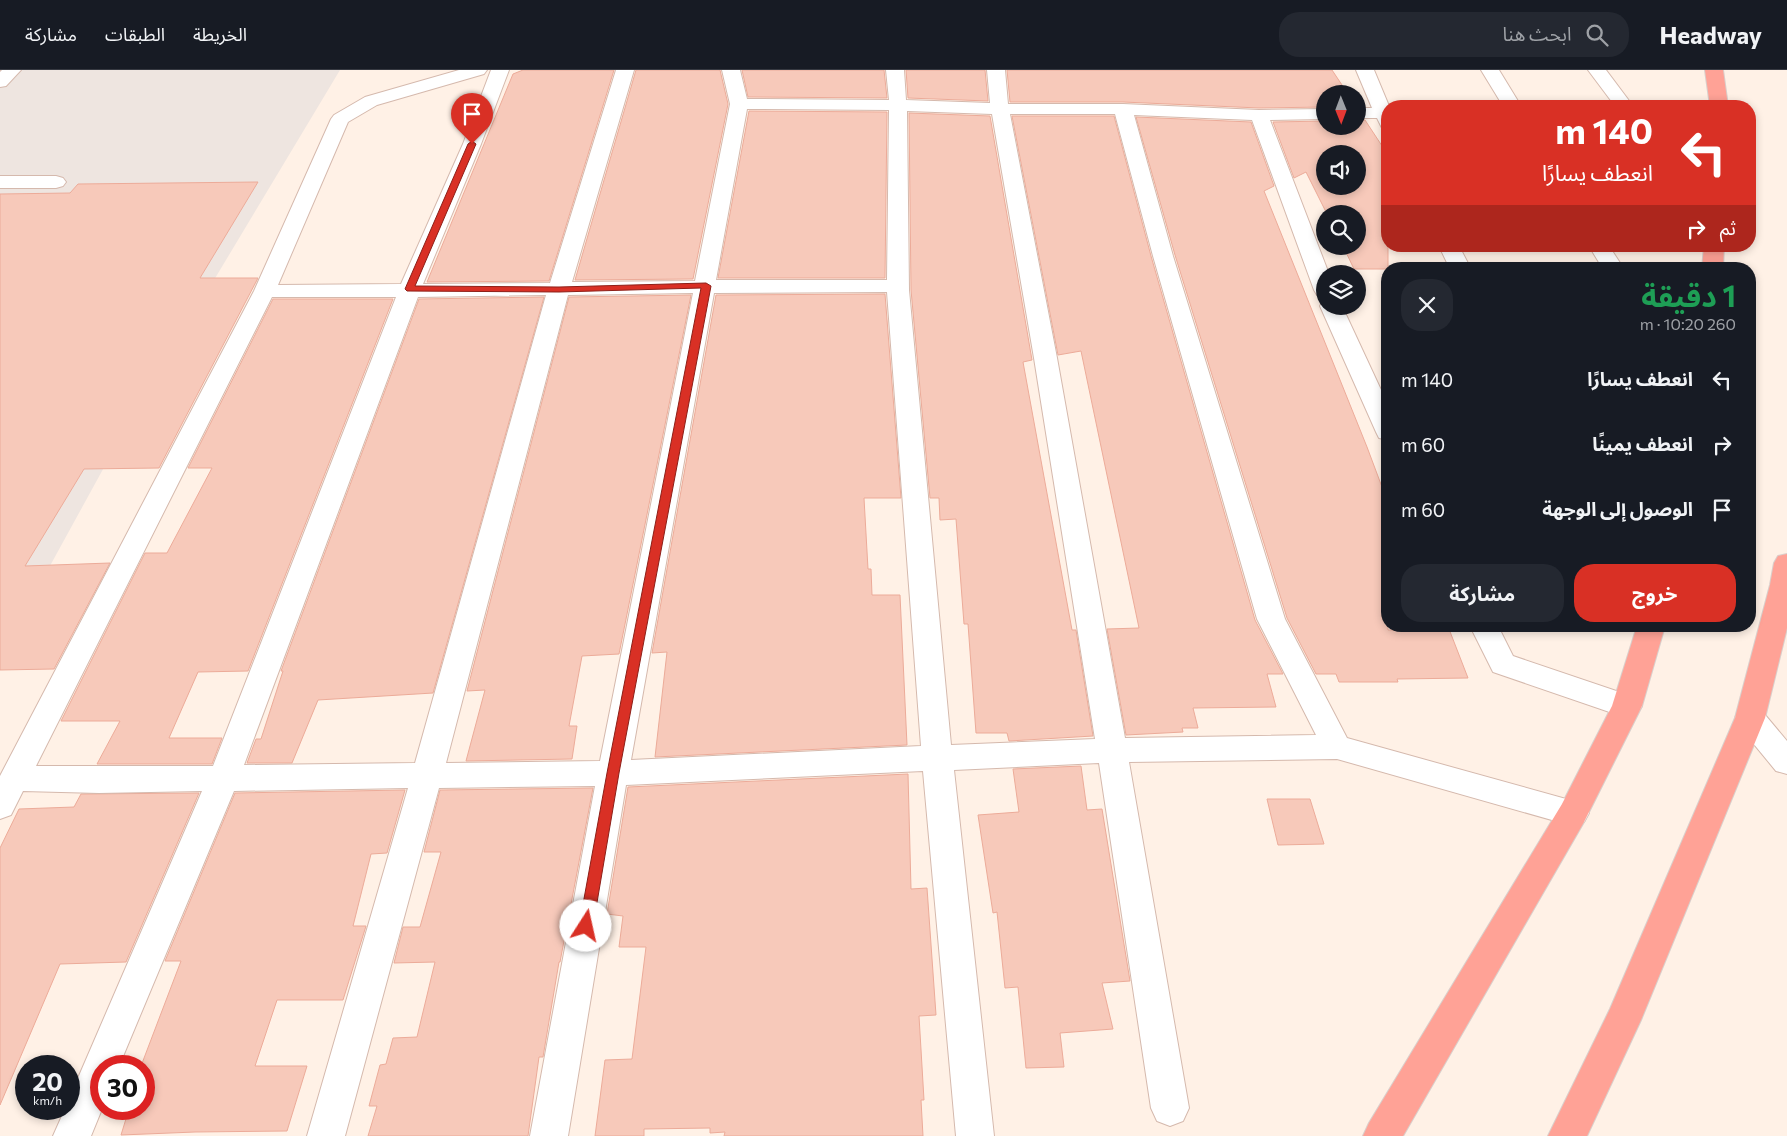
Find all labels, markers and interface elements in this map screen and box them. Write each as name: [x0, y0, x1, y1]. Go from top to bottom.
search box: [1279, 12, 1629, 57]
text: Headway: [1659, 20, 1762, 49]
icon: search: [1583, 21, 1611, 49]
text: ابحث هنا: [1502, 22, 1571, 45]
text: مشاركة: [25, 23, 77, 45]
text: الطبقات: [105, 23, 165, 45]
text: الخريطة: [193, 23, 247, 45]
north arrow: [1316, 85, 1366, 135]
map controls: [1316, 85, 1366, 315]
pin: [451, 93, 493, 144]
icon: arrive: [458, 100, 486, 128]
text: 140 m: [1555, 108, 1653, 151]
icon: left: [1671, 120, 1736, 185]
button: sound: [1316, 145, 1366, 195]
text: انعطف يسارًا: [1542, 159, 1653, 186]
button: search: [1316, 205, 1366, 255]
icon: right: [1682, 215, 1710, 243]
text: ثم: [1720, 216, 1736, 239]
button: layers: [1316, 265, 1366, 315]
text: 1 دقيقة: [1641, 276, 1736, 313]
button: close: [1401, 279, 1453, 331]
text: 260 m · 10:20: [1640, 314, 1736, 333]
icon: left: [1708, 366, 1736, 394]
text: انعطف يسارًا: [1587, 367, 1693, 390]
text: 140 m: [1401, 368, 1453, 391]
icon: right: [1708, 431, 1736, 459]
text: انعطف يمينًا: [1592, 432, 1693, 455]
text: 60 m: [1401, 433, 1445, 456]
icon: arrive: [1708, 496, 1736, 524]
text: الوصول إلى الوجهة: [1542, 497, 1693, 520]
text: 60 m: [1401, 498, 1445, 521]
button: مشاركة: [1401, 564, 1564, 622]
button: خروج: [1574, 564, 1736, 622]
position arrow: [559, 899, 611, 951]
speed limit sign: 30: [90, 1055, 155, 1120]
text: 20: [32, 1066, 63, 1096]
text: km/h: [33, 1093, 62, 1107]

